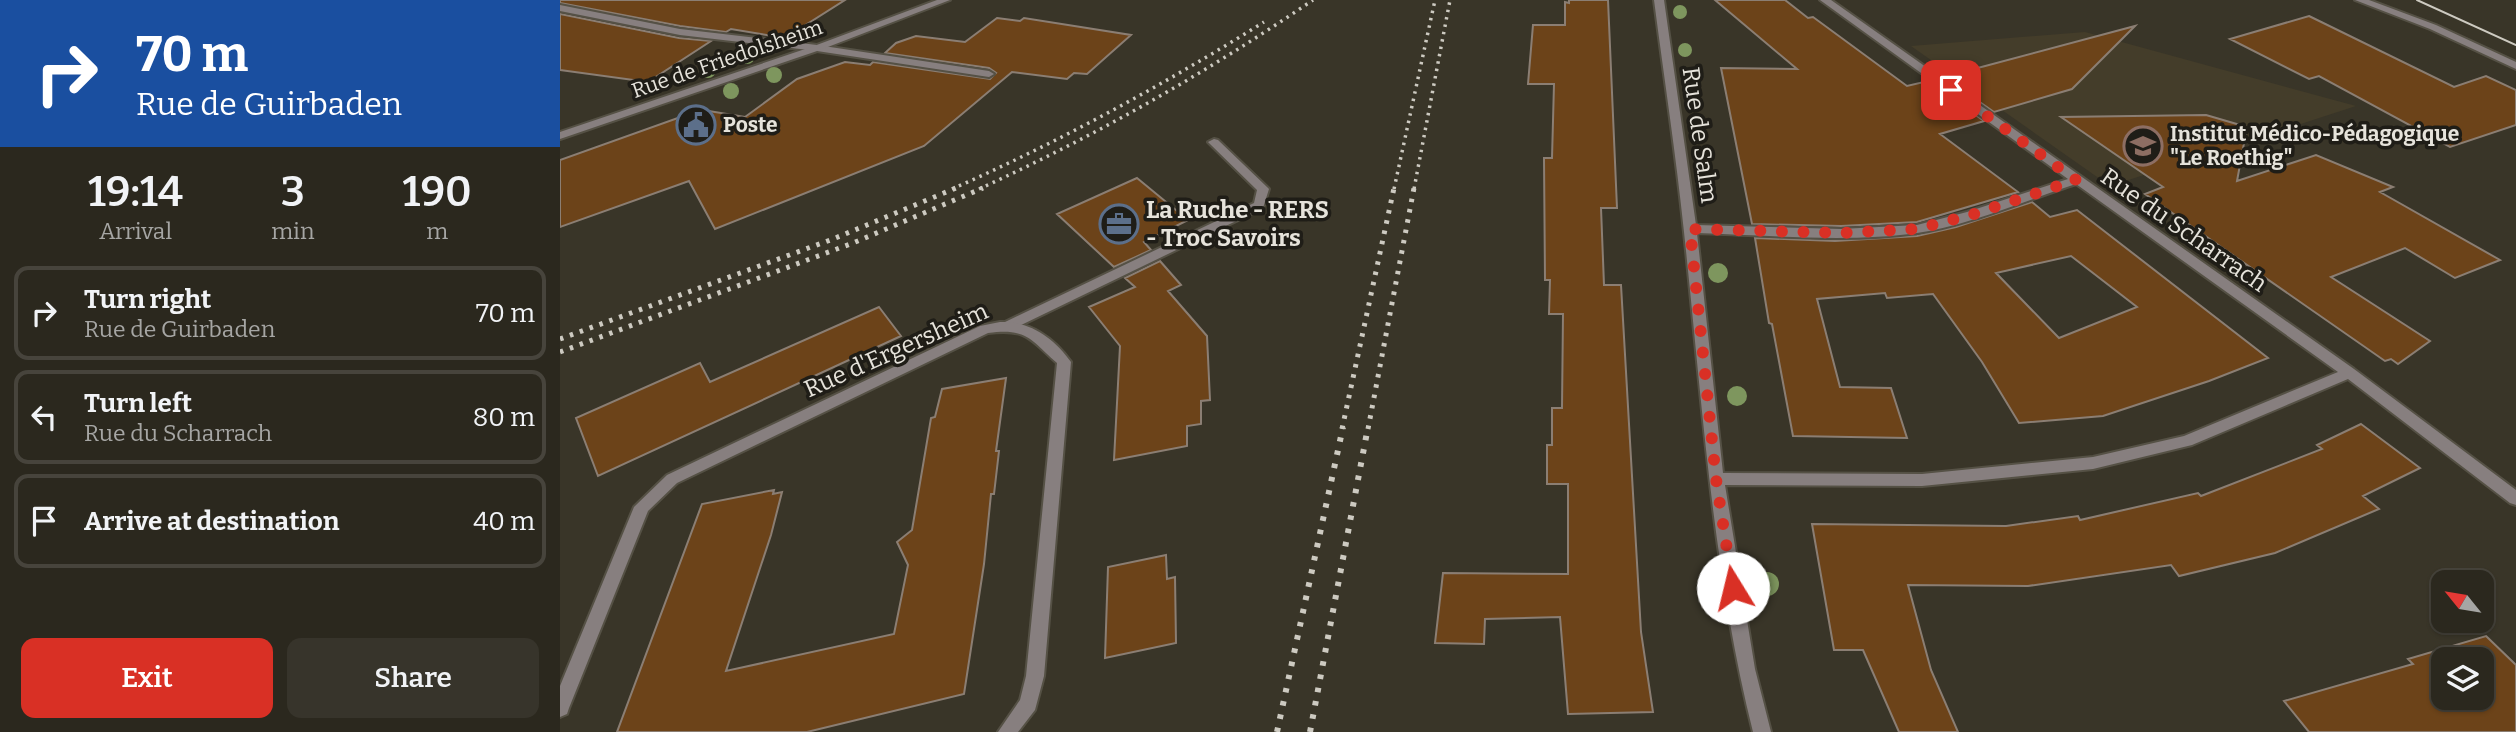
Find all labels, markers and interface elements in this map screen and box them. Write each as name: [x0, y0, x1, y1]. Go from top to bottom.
street label: Rue de Friedolsheim: [628, 14, 826, 104]
text: 70 m: [136, 25, 248, 84]
icon: right: [21, 28, 112, 119]
pin: [1921, 60, 1981, 120]
street label: Rue de Salm: [1677, 65, 1723, 205]
icon: arrive: [1932, 71, 1970, 109]
text: Rue de Guirbaden: [136, 85, 402, 123]
public building icon: Poste: [675, 104, 717, 146]
place label: Poste: [723, 112, 778, 138]
place label: Institut Médico-Pédagogique "Le Roethig": [2170, 121, 2459, 171]
school or university icon: Institut Médico-Pédagogique "Le Roethig": [2122, 125, 2164, 167]
street label: Rue du Scharrach: [2096, 162, 2272, 298]
text: 19:14: [88, 167, 183, 217]
text: 3: [281, 167, 305, 217]
text: 190: [403, 167, 472, 217]
place label: La Ruche - RERS - Troc Savoirs: [1146, 196, 1329, 252]
office icon: La Ruche - RERS - Troc Savoirs: [1098, 203, 1140, 245]
text: Arrival: [99, 217, 172, 245]
text: min: [271, 217, 315, 245]
text: m: [426, 217, 448, 245]
text: Turn right: [84, 284, 211, 315]
icon: right: [25, 294, 63, 332]
street label: Rue d'Ergersheim: [800, 297, 992, 403]
text: 70 m: [476, 298, 535, 329]
text: Rue de Guirbaden: [84, 315, 275, 343]
text: Turn left: [84, 388, 192, 419]
icon: left: [25, 398, 63, 436]
text: 80 m: [473, 402, 535, 433]
text: Rue du Scharrach: [84, 419, 272, 447]
icon: arrive: [25, 502, 63, 540]
text: Arrive at destination: [84, 506, 339, 537]
text: 40 m: [473, 506, 535, 537]
position arrow: [1696, 551, 1770, 625]
north arrow: [2431, 570, 2494, 634]
map controls: [2431, 570, 2494, 710]
button: Exit: [21, 638, 273, 718]
button: Share: [287, 638, 539, 718]
button: layers: [2431, 647, 2494, 710]

